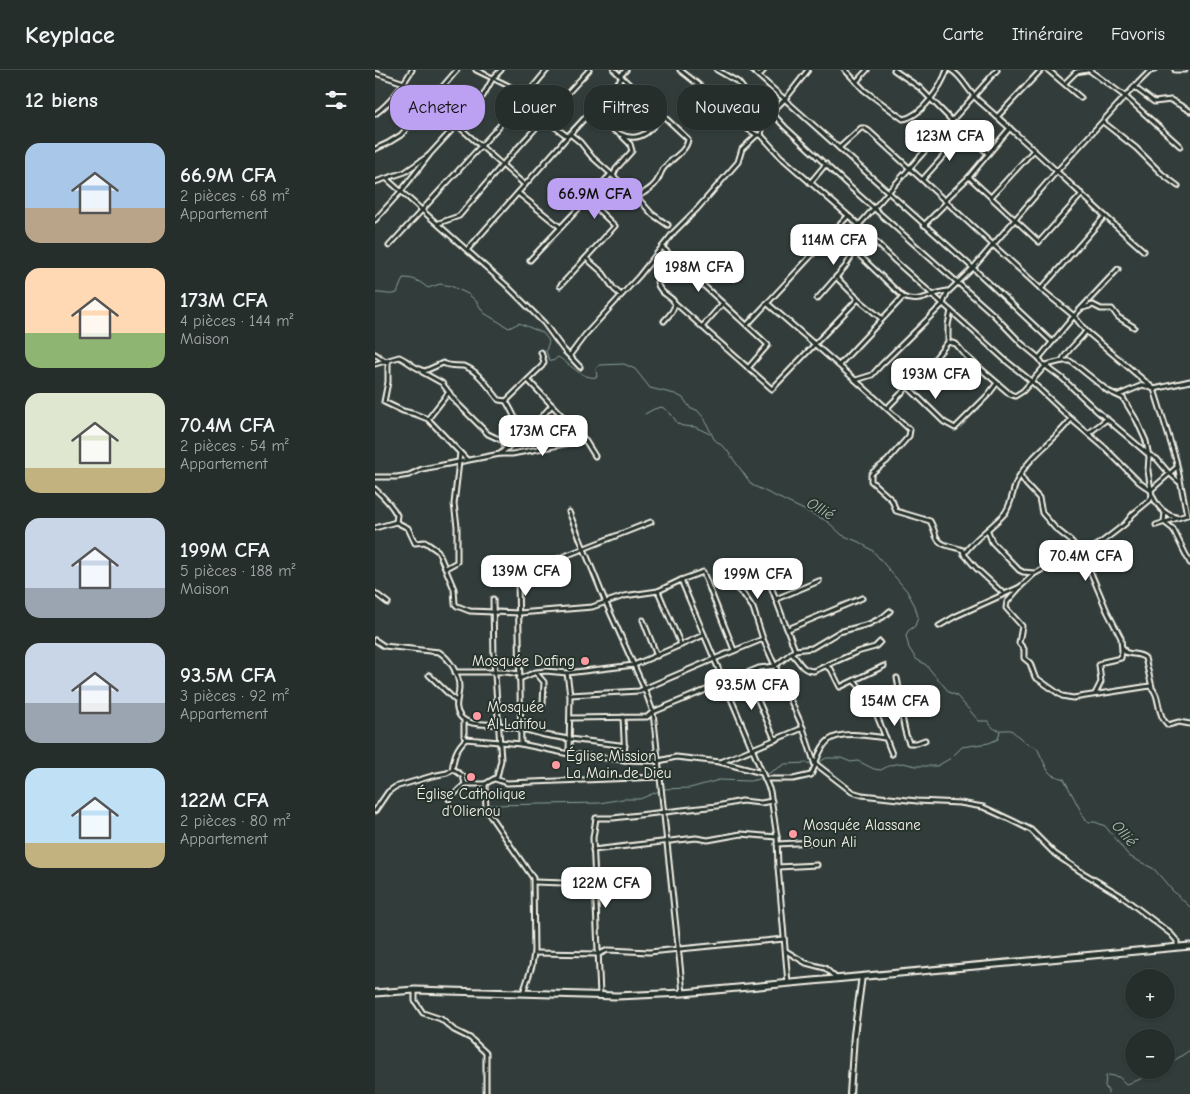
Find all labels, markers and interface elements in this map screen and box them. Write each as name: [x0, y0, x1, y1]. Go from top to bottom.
text: Keyplace: [25, 21, 115, 49]
text: Carte: [943, 24, 984, 45]
text: Itinéraire: [1012, 24, 1083, 45]
text: Favoris: [1111, 24, 1165, 45]
chip: Acheter: [390, 85, 485, 130]
chip: Louer: [495, 85, 574, 130]
chip: Filtres: [584, 85, 667, 130]
chip: Nouveau: [677, 85, 778, 130]
icon: filters: [322, 86, 350, 114]
text: 12 biens: [25, 88, 98, 112]
pin: 123M CFA: [898, 119, 1002, 162]
text: 123M CFA: [916, 127, 984, 145]
icon: home: [65, 163, 125, 223]
text: 66.9M CFA: [180, 163, 276, 187]
pin: 66.9M CFA: [538, 178, 652, 220]
text: 66.9M CFA: [558, 185, 632, 203]
text: 2 pièces · 68 m²: [180, 187, 289, 205]
text: Appartement: [180, 205, 268, 223]
pin: 114M CFA: [782, 224, 886, 266]
text: 114M CFA: [801, 231, 867, 249]
pin: 198M CFA: [647, 250, 751, 293]
text: 198M CFA: [665, 258, 733, 276]
icon: home: [65, 288, 125, 348]
text: 173M CFA: [180, 288, 268, 312]
text: 4 pièces · 144 m²: [180, 312, 293, 330]
text: Maison: [180, 330, 229, 348]
pin: 193M CFA: [884, 358, 988, 400]
text: 193M CFA: [902, 365, 970, 383]
icon: home: [65, 413, 125, 473]
text: 70.4M CFA: [180, 413, 275, 437]
pin: 173M CFA: [491, 414, 595, 457]
text: 173M CFA: [510, 422, 576, 440]
text: 2 pièces · 54 m²: [180, 437, 289, 455]
text: Appartement: [180, 455, 268, 473]
water label: Ollié: [804, 494, 837, 524]
icon: home: [65, 538, 125, 598]
text: 199M CFA: [180, 538, 270, 562]
pin: 70.4M CFA: [1029, 540, 1143, 582]
text: 70.4M CFA: [1050, 547, 1122, 565]
pin: 139M CFA: [474, 554, 578, 597]
pin: 199M CFA: [706, 558, 810, 600]
text: 5 pièces · 188 m²: [180, 562, 295, 580]
text: 139M CFA: [492, 562, 560, 580]
text: 199M CFA: [724, 565, 792, 583]
text: Maison: [180, 580, 229, 598]
place label: Mosquée Dafing: [472, 652, 575, 670]
marker: Mosquée Dafing: [579, 655, 591, 667]
icon: home: [65, 663, 125, 723]
text: 93.5M CFA: [180, 663, 276, 687]
pin: 93.5M CFA: [695, 668, 809, 711]
text: 93.5M CFA: [716, 676, 788, 694]
pin: 154M CFA: [843, 684, 947, 727]
text: 3 pièces · 92 m²: [180, 687, 289, 705]
text: 154M CFA: [861, 692, 929, 710]
place label: Mosquée Al Latifou: [487, 698, 546, 733]
text: Appartement: [180, 705, 268, 723]
marker: Mosquée Al Latifou: [471, 710, 483, 722]
place label: Église Mission La Main de Dieu: [566, 746, 672, 782]
marker: Église Mission La Main de Dieu: [550, 759, 562, 771]
marker: Église Catholique d'Olienou: [465, 771, 477, 783]
place label: Église Catholique d'Olienou: [416, 784, 526, 820]
icon: home: [65, 788, 125, 848]
text: 122M CFA: [180, 788, 269, 812]
text: 2 pièces · 80 m²: [180, 812, 290, 830]
place label: Mosquée Alassane Boun Ali: [803, 816, 921, 851]
water label: Ollié: [1108, 817, 1141, 850]
marker: Mosquée Alassane Boun Ali: [787, 828, 799, 840]
text: Appartement: [180, 830, 268, 848]
pin: 122M CFA: [554, 866, 658, 909]
text: 122M CFA: [572, 874, 640, 892]
map controls: [1125, 969, 1175, 1079]
button: +: [1125, 969, 1175, 1019]
button: −: [1125, 1029, 1175, 1079]

